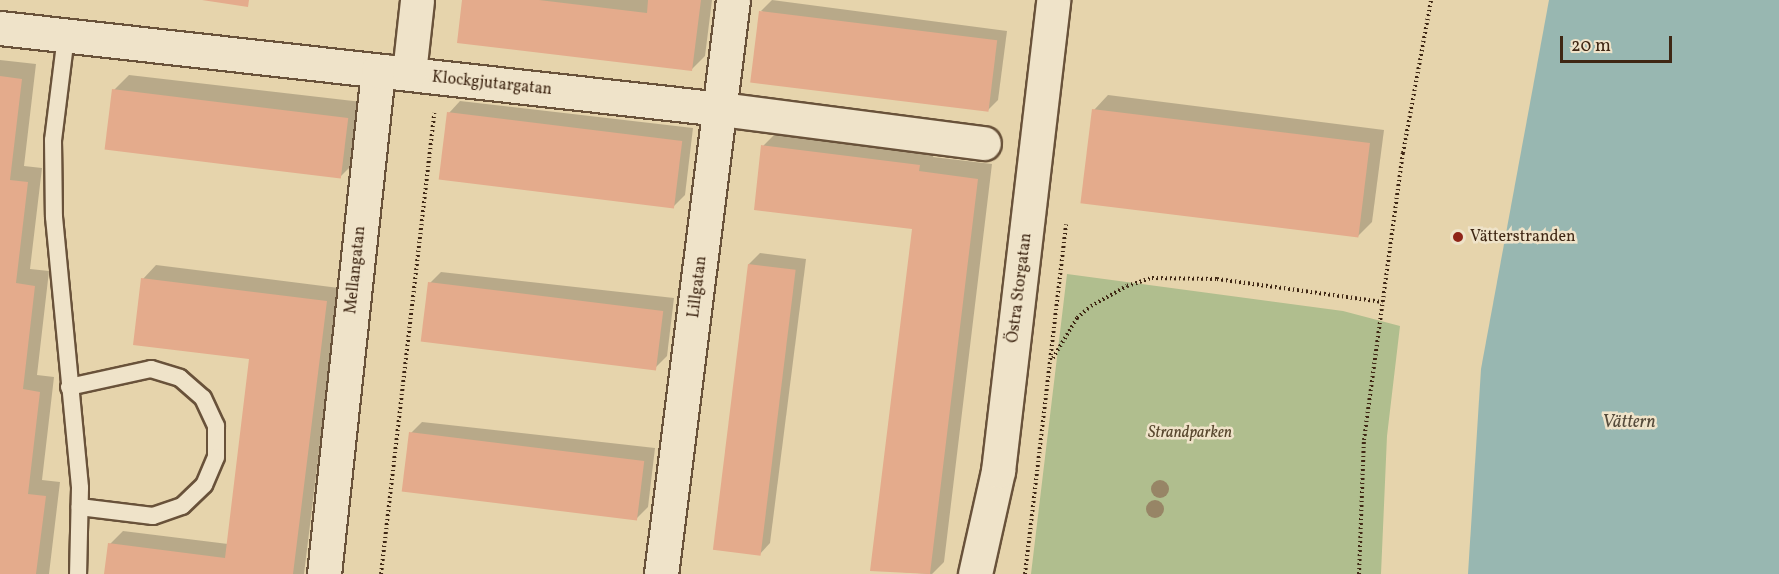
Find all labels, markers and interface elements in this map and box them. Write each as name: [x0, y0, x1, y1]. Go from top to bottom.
scale bar: [1563, 24, 1676, 62]
text: 20 m: [1571, 34, 1611, 59]
street label: Klockgjutargatan: [431, 68, 553, 100]
street label: Mellangatan: [342, 225, 370, 315]
place label: Vätterstranden: [1470, 227, 1576, 247]
marker: Vätterstranden: [1451, 230, 1465, 244]
street label: Östra Storgatan: [1004, 232, 1036, 344]
street label: Lillgatan: [685, 255, 711, 319]
water label: Vättern: [1602, 412, 1656, 434]
park label: Strandparken: [1148, 423, 1232, 443]

